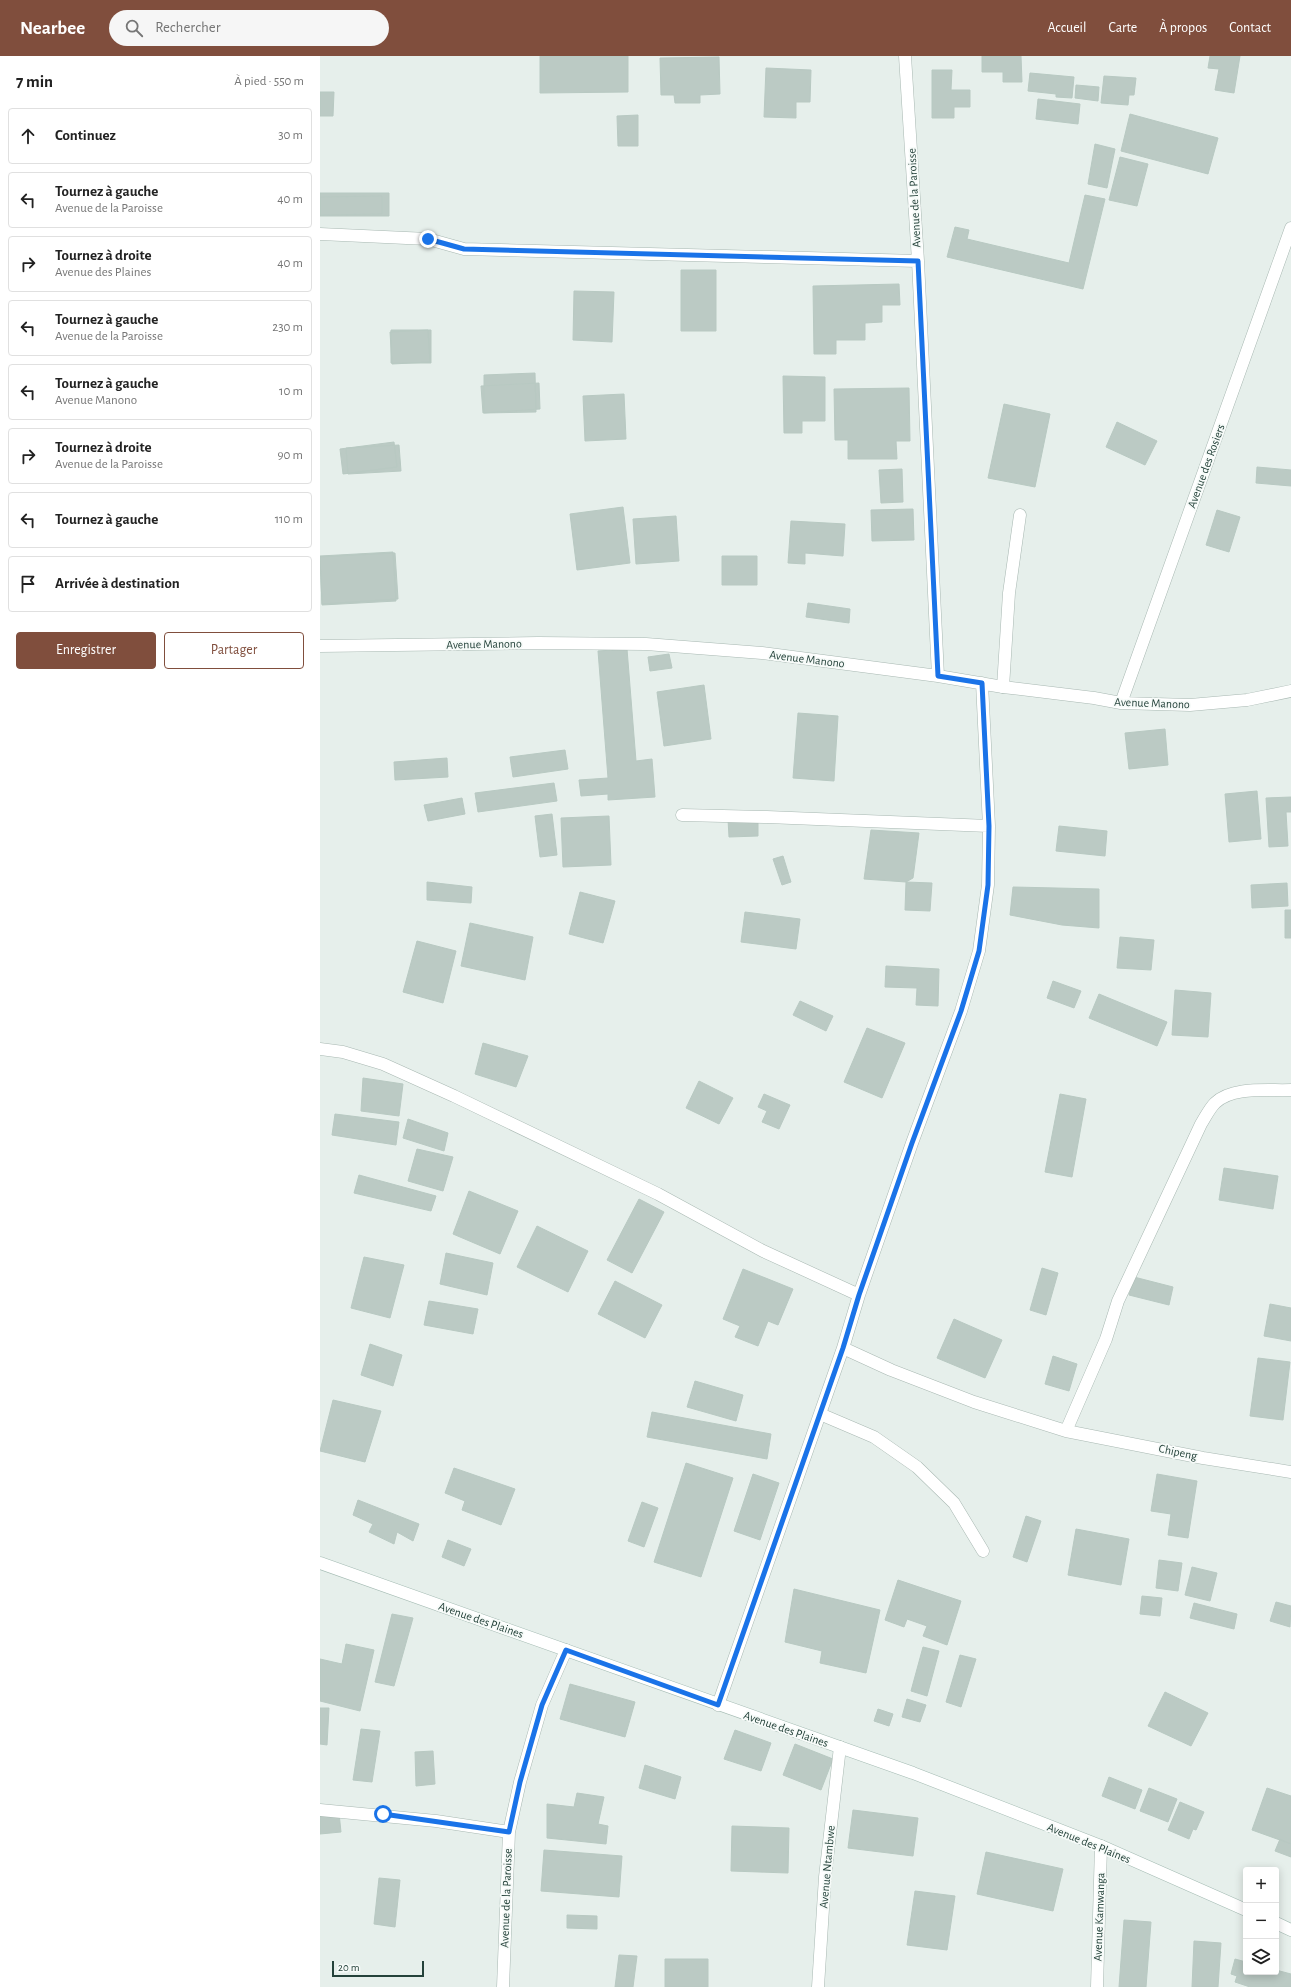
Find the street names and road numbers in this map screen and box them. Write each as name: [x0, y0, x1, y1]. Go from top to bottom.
street label: Avenue de la Paroisse: [905, 148, 923, 248]
street label: Avenue des Rosiers: [1185, 422, 1227, 510]
street label: Avenue Manono: [446, 637, 522, 651]
street label: Avenue Manono: [769, 648, 845, 670]
street label: Avenue Manono: [1114, 696, 1190, 710]
street label: Chipeng: [1158, 1442, 1199, 1462]
street label: Avenue des Plaines: [437, 1600, 525, 1640]
street label: Avenue des Plaines: [742, 1709, 830, 1749]
street label: Avenue des Plaines: [1046, 1821, 1132, 1865]
street label: Avenue Ntambwe: [817, 1825, 837, 1909]
street label: Avenue de la Paroisse: [498, 1848, 514, 1948]
street label: Avenue Kamwanga: [1091, 1872, 1107, 1962]

